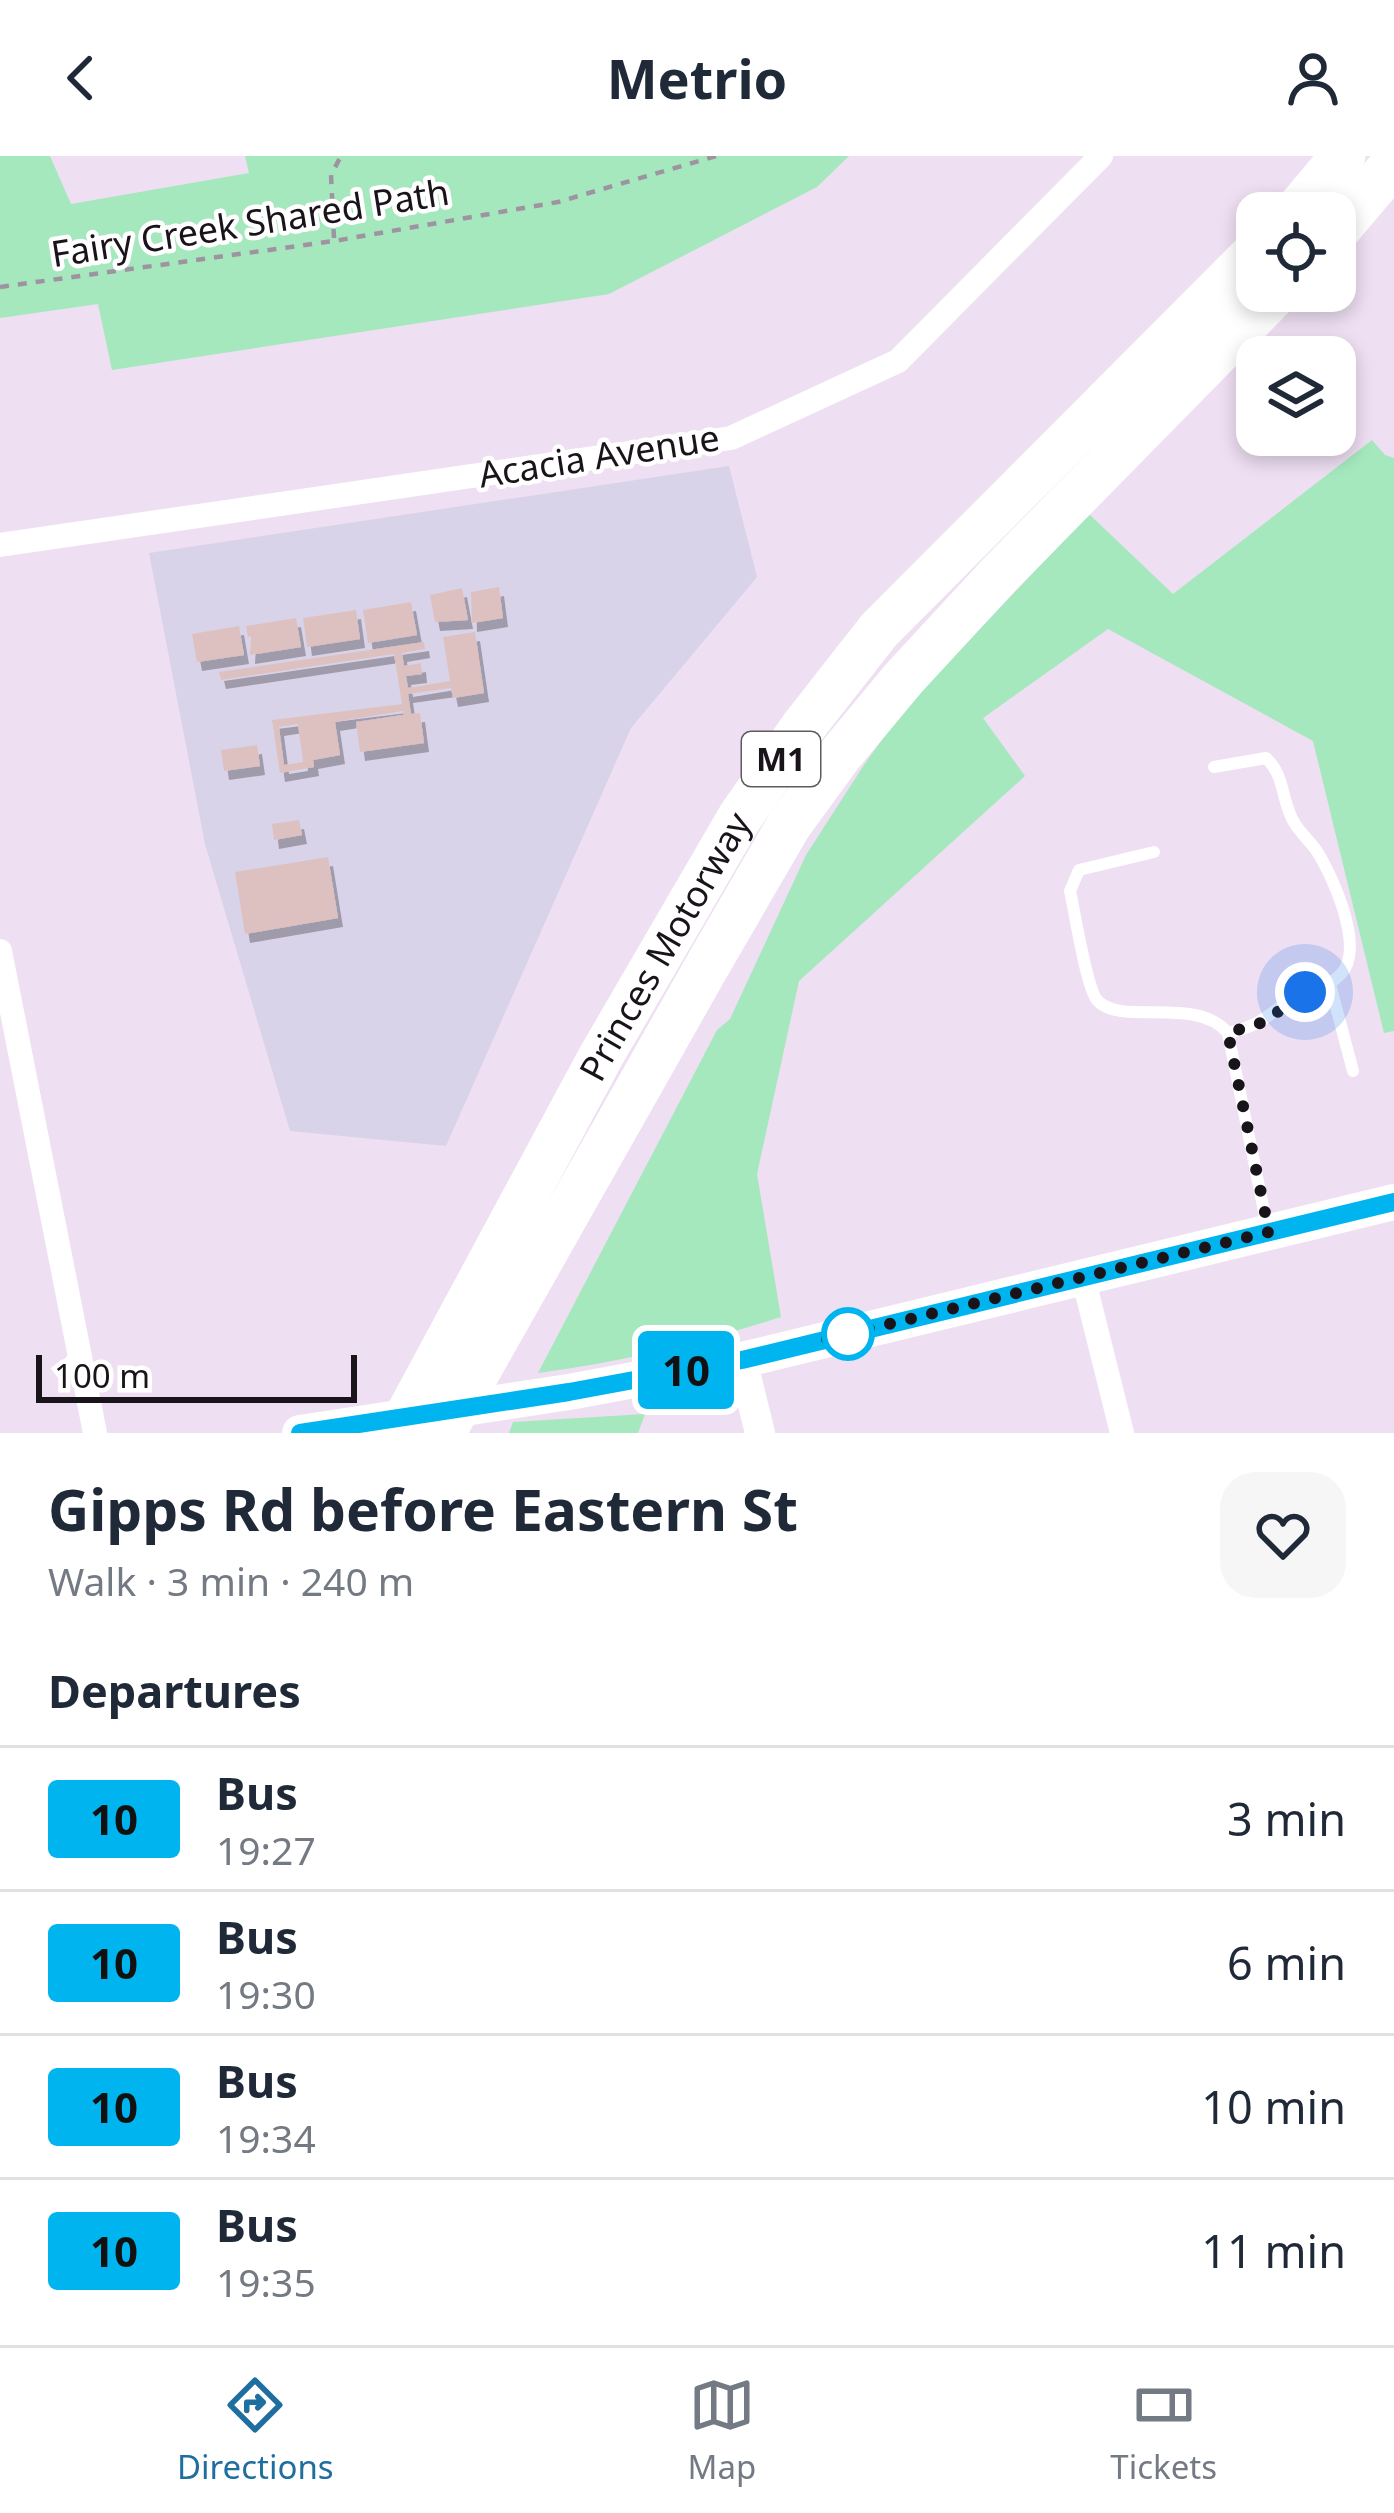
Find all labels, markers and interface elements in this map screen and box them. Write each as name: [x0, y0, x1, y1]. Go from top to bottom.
text: Metrio: [607, 41, 787, 115]
icon: back: [48, 45, 114, 111]
icon: person: [1280, 45, 1346, 111]
street label: Fairy Creek Shared Path: [47, 167, 452, 278]
map controls: [1236, 192, 1356, 456]
button: locate: [1236, 192, 1356, 312]
button: layers: [1236, 336, 1356, 456]
street label: Acacia Avenue: [475, 412, 723, 499]
road number: M1: [742, 732, 820, 786]
street label: Princes Motorway: [567, 802, 762, 1089]
your location: [1275, 962, 1335, 1022]
unlabelled marker: [823, 1309, 873, 1359]
line badge: 10: [632, 1331, 740, 1409]
text: 10: [662, 1341, 710, 1398]
scale bar: [36, 1349, 357, 1402]
text: 100 m: [54, 1353, 150, 1398]
text: Gipps Rd before Eastern St: [48, 1470, 798, 1548]
button: heart: [1220, 1472, 1346, 1598]
text: Walk · 3 min · 240 m: [48, 1554, 414, 1607]
text: Departures: [48, 1660, 301, 1721]
text: Bus: [216, 1762, 298, 1823]
text: 3 min: [1227, 1788, 1346, 1849]
text: 10: [90, 1790, 138, 1847]
text: 19:27: [216, 1823, 316, 1876]
text: Bus: [216, 1906, 298, 1967]
text: 6 min: [1227, 1932, 1346, 1993]
text: 10: [90, 1934, 138, 1991]
text: 19:30: [216, 1967, 316, 2020]
text: Bus: [216, 2050, 298, 2111]
text: 10 min: [1201, 2076, 1346, 2137]
text: 10: [90, 2078, 138, 2135]
text: 19:34: [216, 2111, 316, 2164]
text: Bus: [216, 2194, 298, 2255]
text: 11 min: [1201, 2220, 1346, 2281]
text: 10: [90, 2222, 138, 2279]
text: 19:35: [216, 2255, 316, 2308]
tab: Directions: [177, 2372, 334, 2489]
tab: Map: [688, 2372, 756, 2489]
tab: Tickets: [1110, 2372, 1217, 2489]

